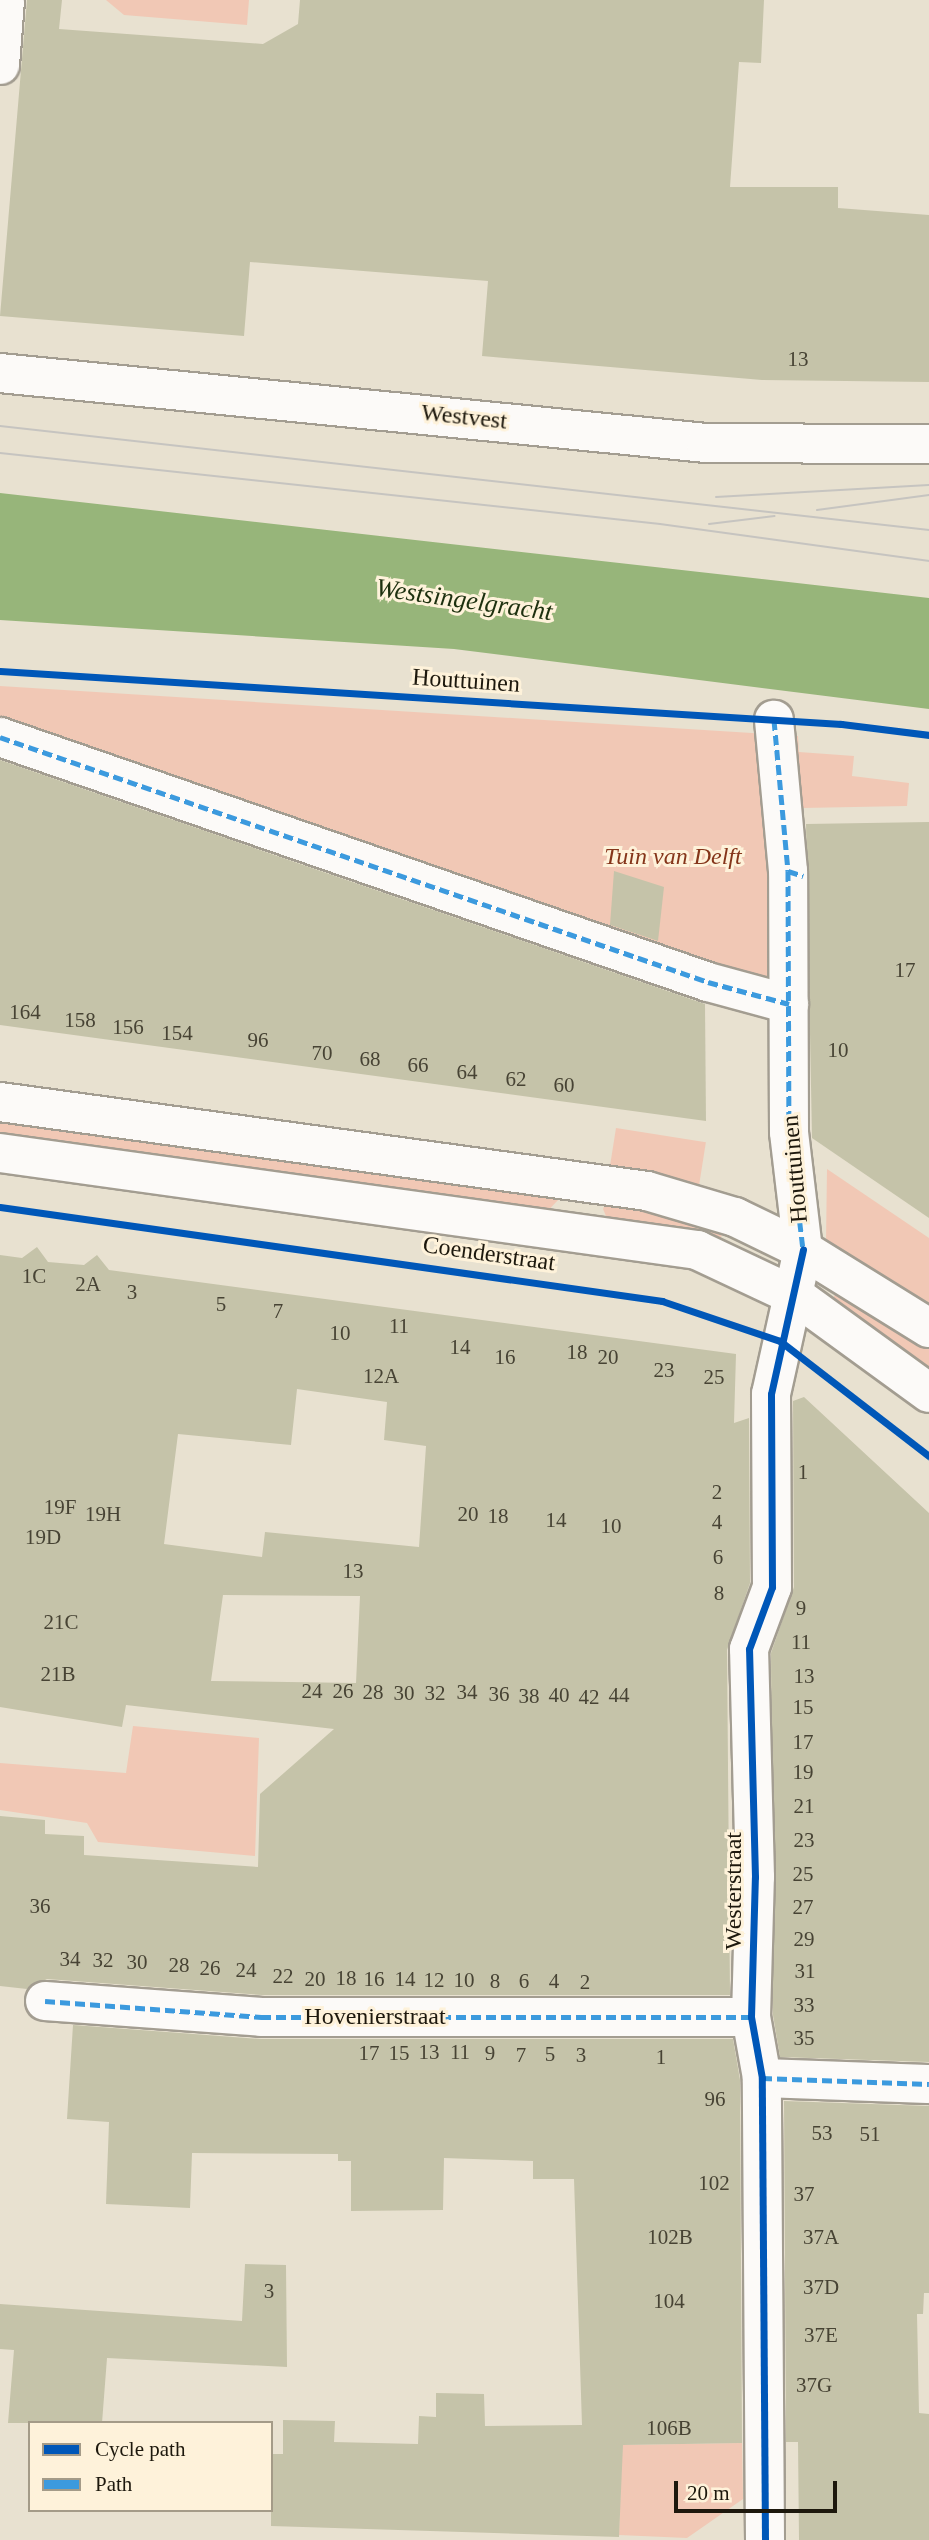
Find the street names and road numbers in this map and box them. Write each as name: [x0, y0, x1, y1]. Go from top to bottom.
street label: Westvest: [420, 398, 508, 436]
street label: Houttuinen: [411, 663, 521, 699]
street label: Houttuinen: [776, 1114, 814, 1224]
street label: Coenderstraat: [421, 1230, 557, 1278]
street label: Westerstraat: [720, 1832, 748, 1950]
street label: Hovenierstraat: [304, 2003, 446, 2031]

